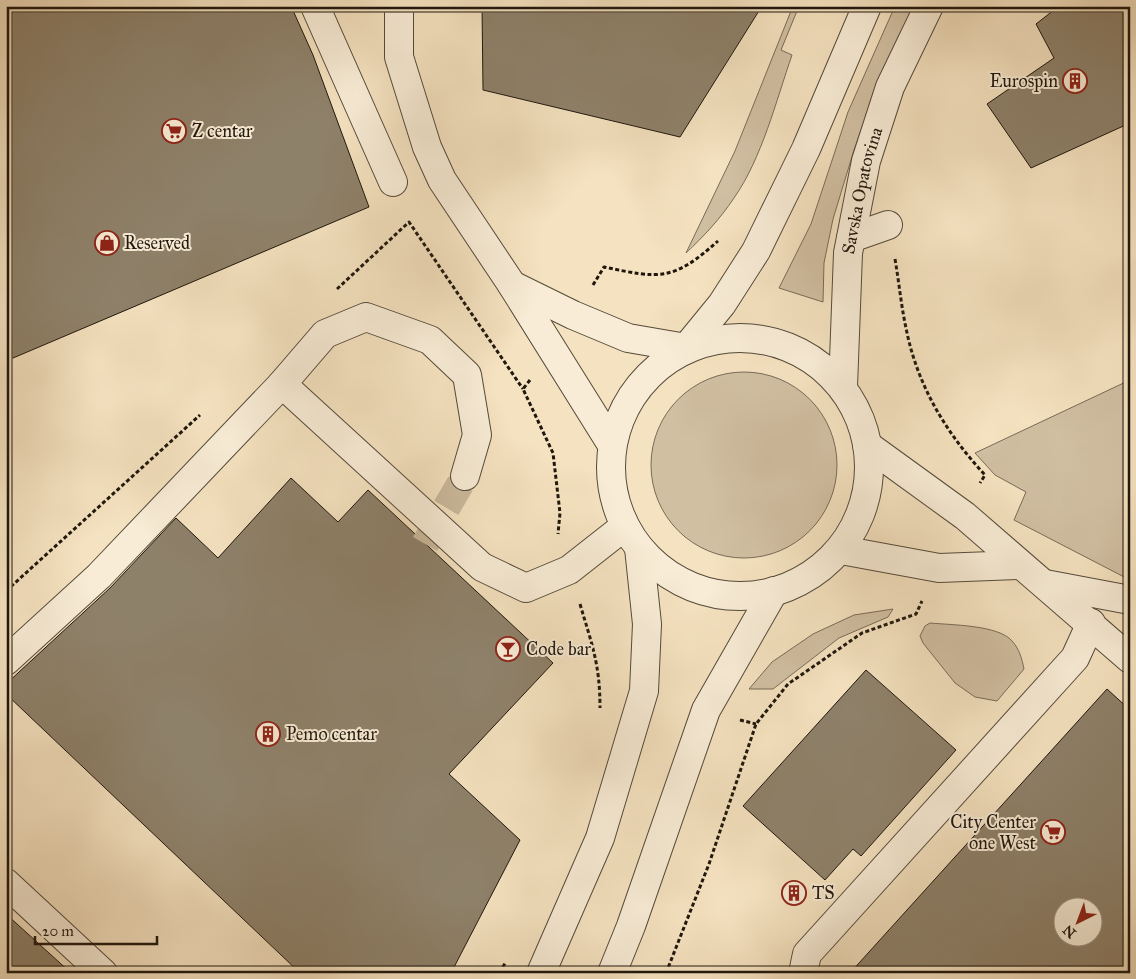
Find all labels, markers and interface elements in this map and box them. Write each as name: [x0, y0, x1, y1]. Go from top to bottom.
building icon: Eurospin: [1062, 68, 1088, 94]
place label: Eurospin: [989, 70, 1058, 92]
supermarket icon: Z centar: [161, 118, 187, 144]
place label: Z centar: [192, 120, 253, 142]
street label: Savska Opatovina: [837, 124, 887, 256]
shop icon: Reserved: [94, 230, 120, 256]
place label: Reserved: [124, 232, 190, 254]
bar icon: Code bar: [495, 636, 521, 662]
place label: Code bar: [526, 638, 591, 660]
building icon: Pemo centar: [255, 721, 281, 747]
place label: Pemo centar: [286, 723, 377, 745]
place label: City Center one West: [950, 811, 1037, 854]
supermarket icon: City Center one West: [1040, 819, 1066, 845]
building icon: TS: [781, 880, 807, 906]
place label: TS: [812, 882, 835, 904]
north arrow: [1054, 896, 1104, 946]
scale bar: [35, 914, 158, 946]
text: N: [1059, 921, 1080, 942]
text: 20 m: [42, 922, 74, 940]

